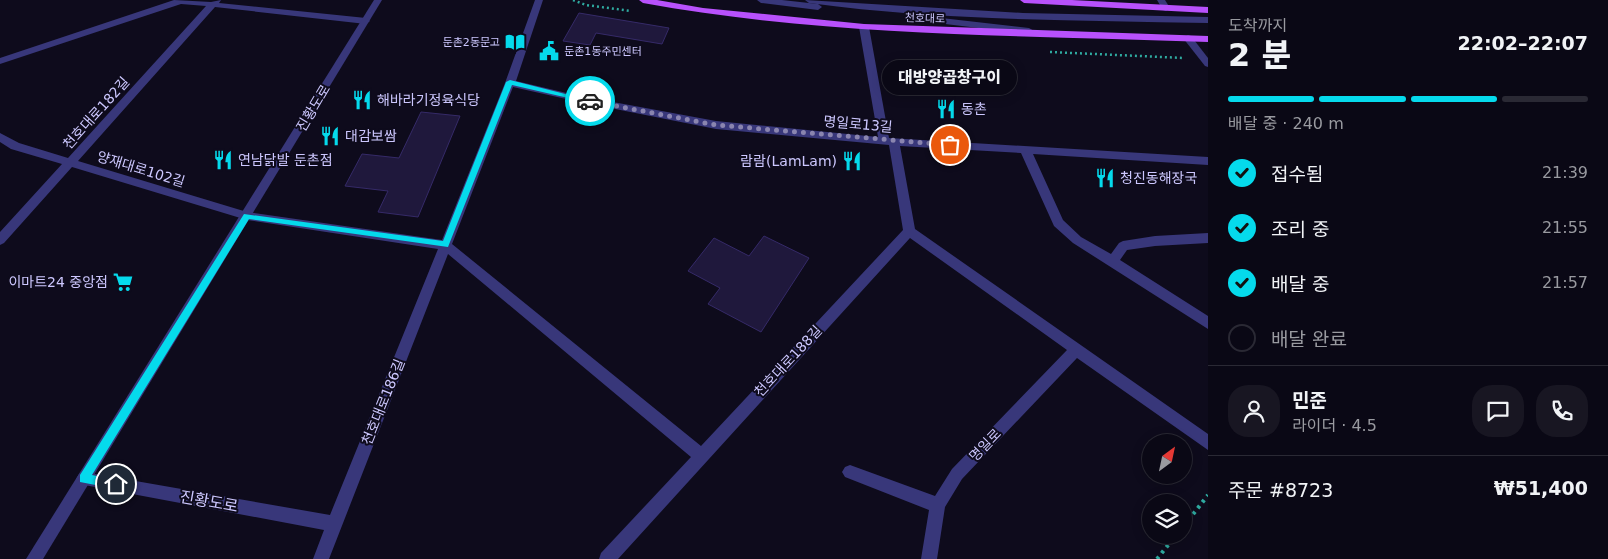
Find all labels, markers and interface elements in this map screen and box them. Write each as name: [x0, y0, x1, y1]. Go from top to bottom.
street label: 천호대로: [905, 11, 945, 26]
text: 도착까지: [1228, 16, 1287, 35]
library icon: 둔촌2동문고: [504, 31, 526, 53]
text: 22:02–22:07: [1458, 32, 1588, 54]
place label: 둔촌2동문고: [442, 36, 500, 49]
text: 2 분: [1228, 36, 1291, 74]
public building icon: 둔촌1동주민센터: [538, 40, 560, 62]
place label: 둔촌1동주민센터: [564, 45, 642, 58]
callout: 대방양곱창구이: [882, 60, 1018, 95]
text: 대방양곱창구이: [898, 68, 1001, 87]
street label: 천호대로182길: [60, 74, 132, 152]
courier: [565, 76, 615, 126]
street label: 진황도로: [293, 82, 333, 134]
icon: car: [576, 87, 604, 115]
restaurant icon: 해바라기정육식당: [351, 89, 373, 111]
place label: 해바라기정육식당: [377, 92, 480, 108]
restaurant icon: 동촌: [935, 98, 957, 120]
place label: 동촌: [961, 101, 987, 117]
street label: 명일로13길: [823, 113, 893, 135]
text: 배달 중 · 240 m: [1228, 114, 1344, 133]
pin: [929, 124, 971, 166]
restaurant icon: 대감보쌈: [319, 125, 341, 147]
place label: 대감보쌈: [345, 128, 397, 144]
icon: bag: [936, 131, 964, 159]
street label: 양재대로102길: [95, 148, 187, 190]
restaurant icon: 연남닭발 둔촌점: [212, 149, 234, 171]
restaurant icon: 람람(LamLam): [841, 150, 863, 172]
place label: 연남닭발 둔촌점: [238, 152, 333, 168]
place label: 람람(LamLam): [740, 153, 837, 169]
icon: check: [1228, 159, 1256, 187]
text: 접수됨: [1271, 163, 1323, 185]
text: 21:39: [1542, 163, 1588, 182]
restaurant icon: 청진동해장국: [1094, 167, 1116, 189]
place label: 청진동해장국: [1120, 170, 1197, 186]
icon: check: [1228, 214, 1256, 242]
text: 조리 중: [1271, 218, 1329, 240]
text: 21:55: [1542, 218, 1588, 237]
icon: check: [1228, 269, 1256, 297]
supermarket icon: 이마트24 중앙점: [112, 271, 134, 293]
text: 배달 중: [1271, 273, 1329, 295]
text: 21:57: [1542, 273, 1588, 292]
place label: 이마트24 중앙점: [8, 274, 108, 290]
street label: 천호대로188길: [751, 322, 825, 400]
text: 배달 완료: [1271, 328, 1347, 350]
street label: 천호대로186길: [359, 357, 407, 447]
button: person: [1228, 385, 1280, 437]
button: chat: [1472, 385, 1524, 437]
button: phone: [1536, 385, 1588, 437]
text: 민준: [1292, 389, 1327, 411]
text: 라이더 · 4.5: [1292, 416, 1377, 435]
street label: 명일로: [966, 425, 1004, 464]
north arrow: [1142, 434, 1192, 484]
map controls: [1142, 434, 1192, 544]
pin: [95, 463, 137, 505]
icon: home: [102, 470, 130, 498]
text: ₩51,400: [1494, 477, 1588, 499]
text: 주문 #8723: [1228, 479, 1333, 501]
street label: 진황도로: [178, 487, 240, 516]
button: layers: [1142, 494, 1192, 544]

